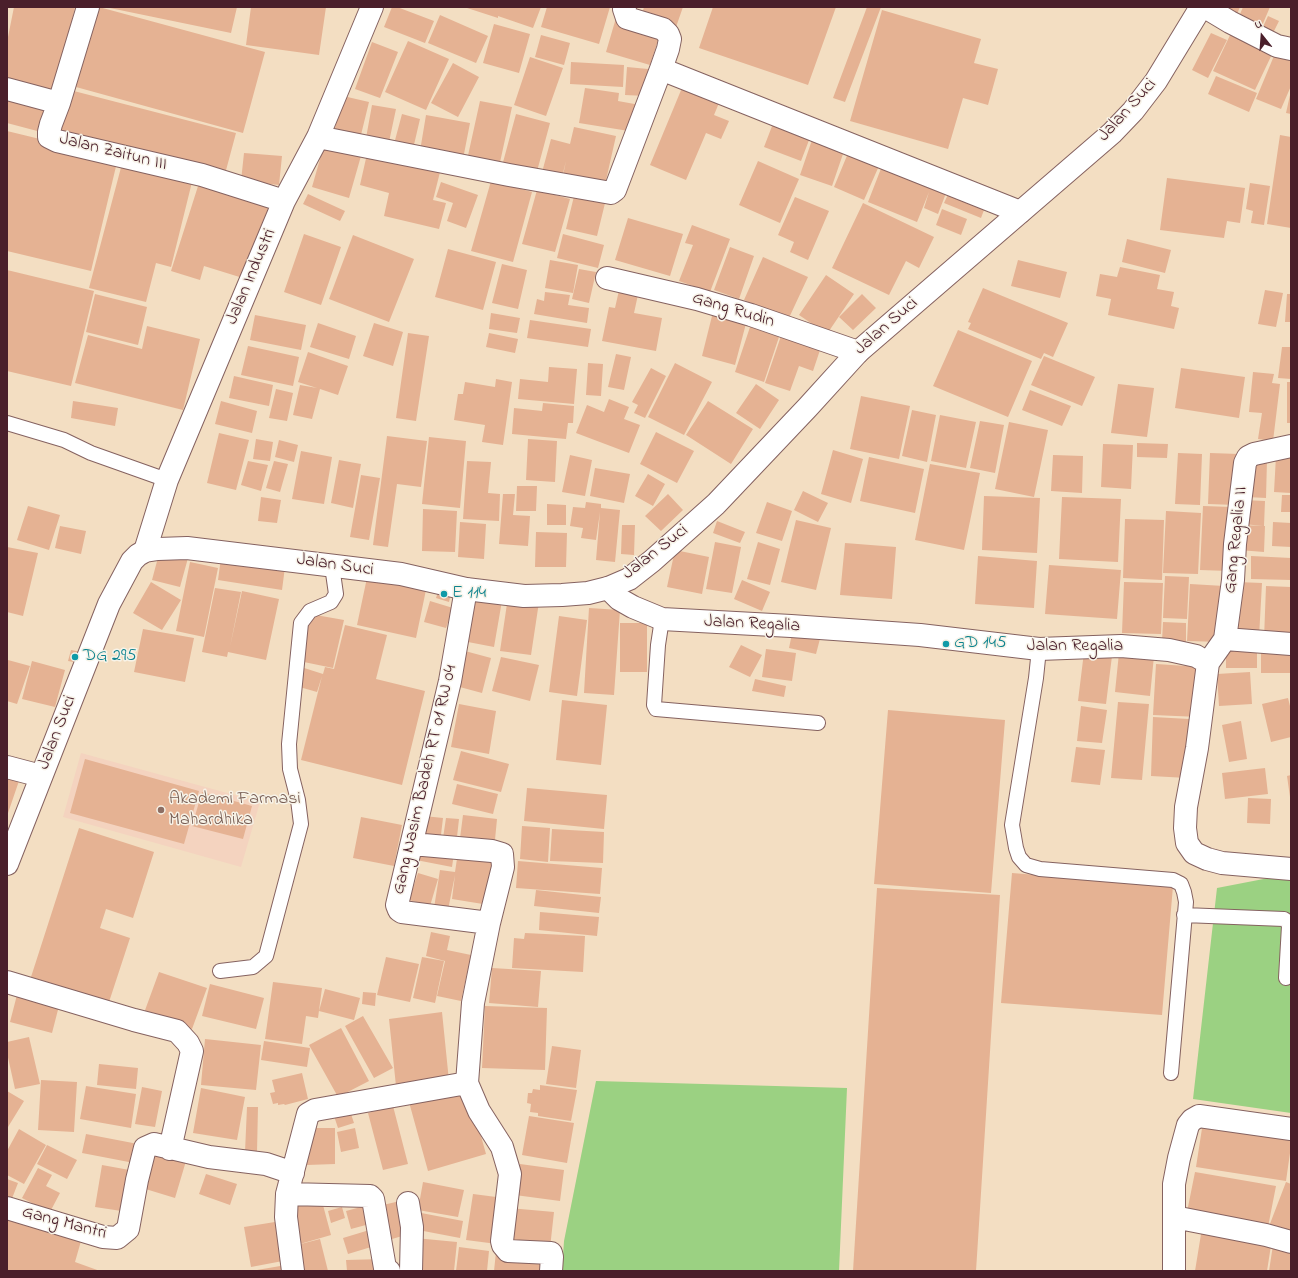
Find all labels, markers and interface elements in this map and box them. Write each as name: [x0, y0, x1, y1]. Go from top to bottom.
north arrow: [1242, 16, 1282, 56]
text: U: [1253, 16, 1264, 33]
street label: Jalan Suci: [1094, 75, 1162, 147]
street label: Jalan Zaitun III: [57, 129, 169, 177]
street label: Jalan Industri: [222, 226, 282, 328]
street label: Gang Rudin: [689, 288, 777, 334]
street label: Jalan Suci: [851, 293, 923, 361]
street label: Gang Regalia II: [1221, 486, 1253, 594]
street label: Jalan Suci: [619, 521, 693, 585]
street label: Jalan Suci: [295, 550, 375, 582]
place label: E 114: [452, 583, 486, 605]
marker: E 114: [439, 589, 449, 599]
street label: Jalan Regalia: [703, 612, 801, 638]
place label: GD 145: [954, 633, 1006, 655]
street label: Jalan Regalia: [1027, 636, 1123, 658]
marker: GD 145: [941, 639, 951, 649]
place label: DG 295: [83, 646, 137, 668]
marker: DG 295: [70, 652, 80, 662]
street label: Gang Nasim Badeh RT 01 RW 04: [389, 663, 463, 897]
street label: Jalan Suci: [34, 693, 82, 773]
place label: Akademi Farmasi Mahardhika: [169, 789, 301, 832]
marker: Akademi Farmasi Mahardhika: [156, 805, 166, 815]
street label: Gang Mantri: [19, 1202, 109, 1246]

